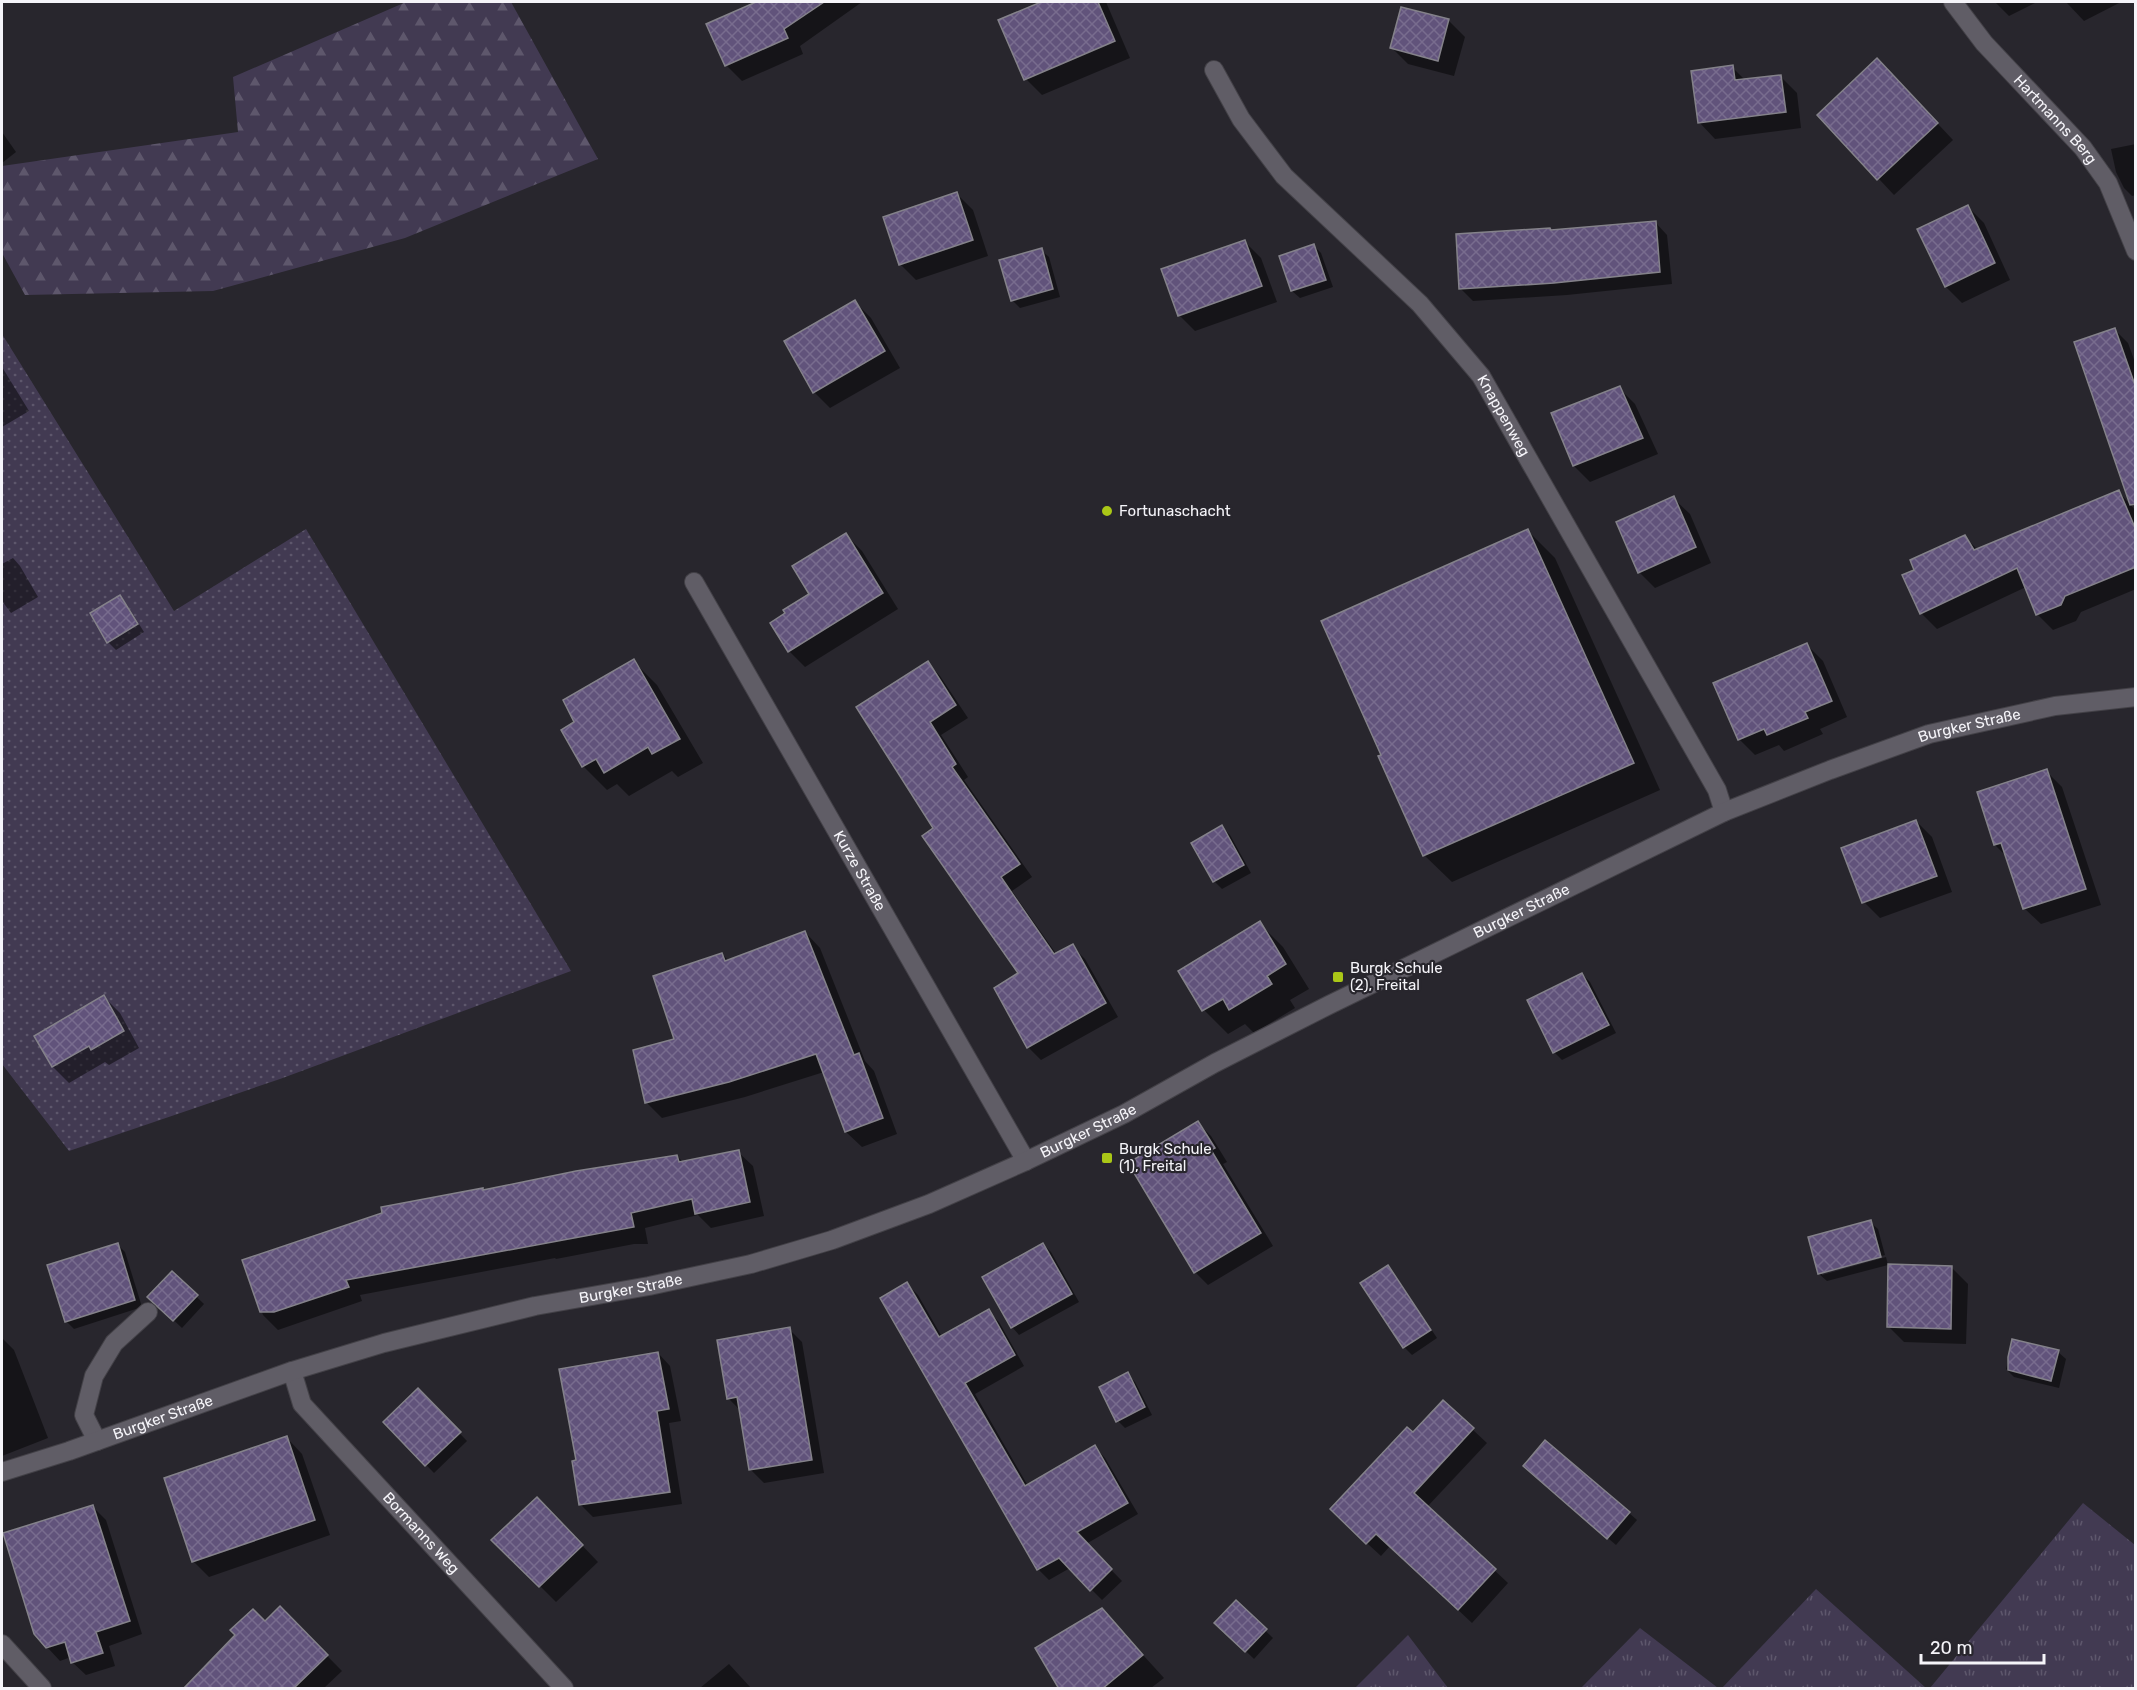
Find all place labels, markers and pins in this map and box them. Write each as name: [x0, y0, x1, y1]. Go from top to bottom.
place label: Fortunaschacht: [1119, 502, 1231, 520]
marker: Fortunaschacht: [1100, 504, 1114, 518]
place label: Burgk Schule (2), Freital: [1350, 959, 1443, 994]
marker: Burgk Schule (2), Freital: [1331, 970, 1345, 984]
place label: Burgk Schule (1), Freital: [1119, 1140, 1212, 1175]
marker: Burgk Schule (1), Freital: [1100, 1151, 1114, 1165]

